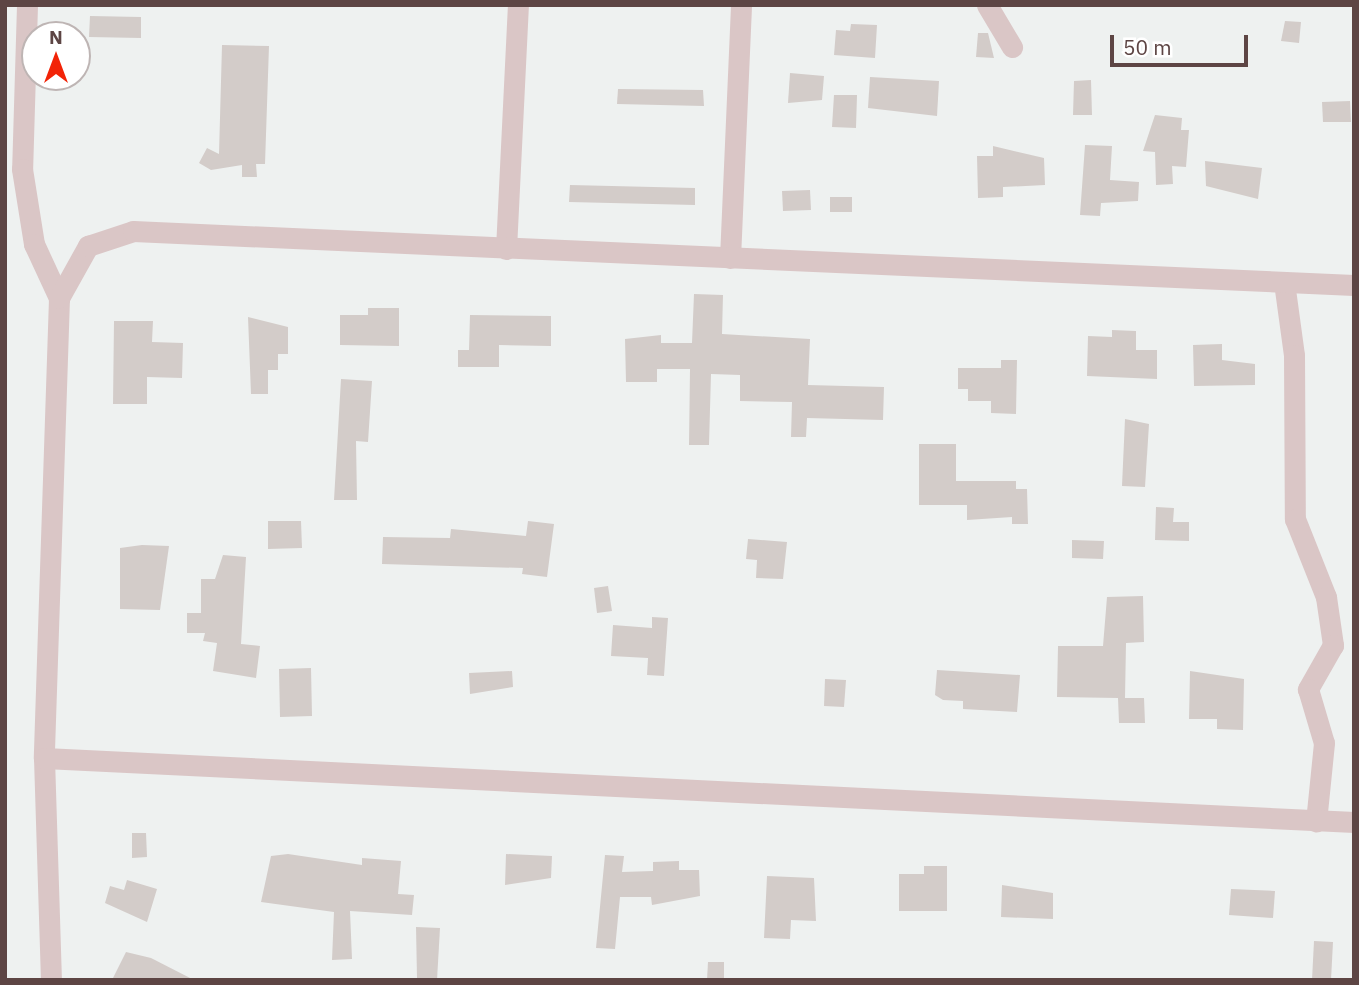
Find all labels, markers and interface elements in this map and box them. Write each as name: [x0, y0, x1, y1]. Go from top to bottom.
north arrow: [21, 21, 91, 91]
scale bar: [1114, 21, 1252, 65]
text: N: [49, 25, 63, 49]
text: 50 m: [1123, 33, 1172, 61]

